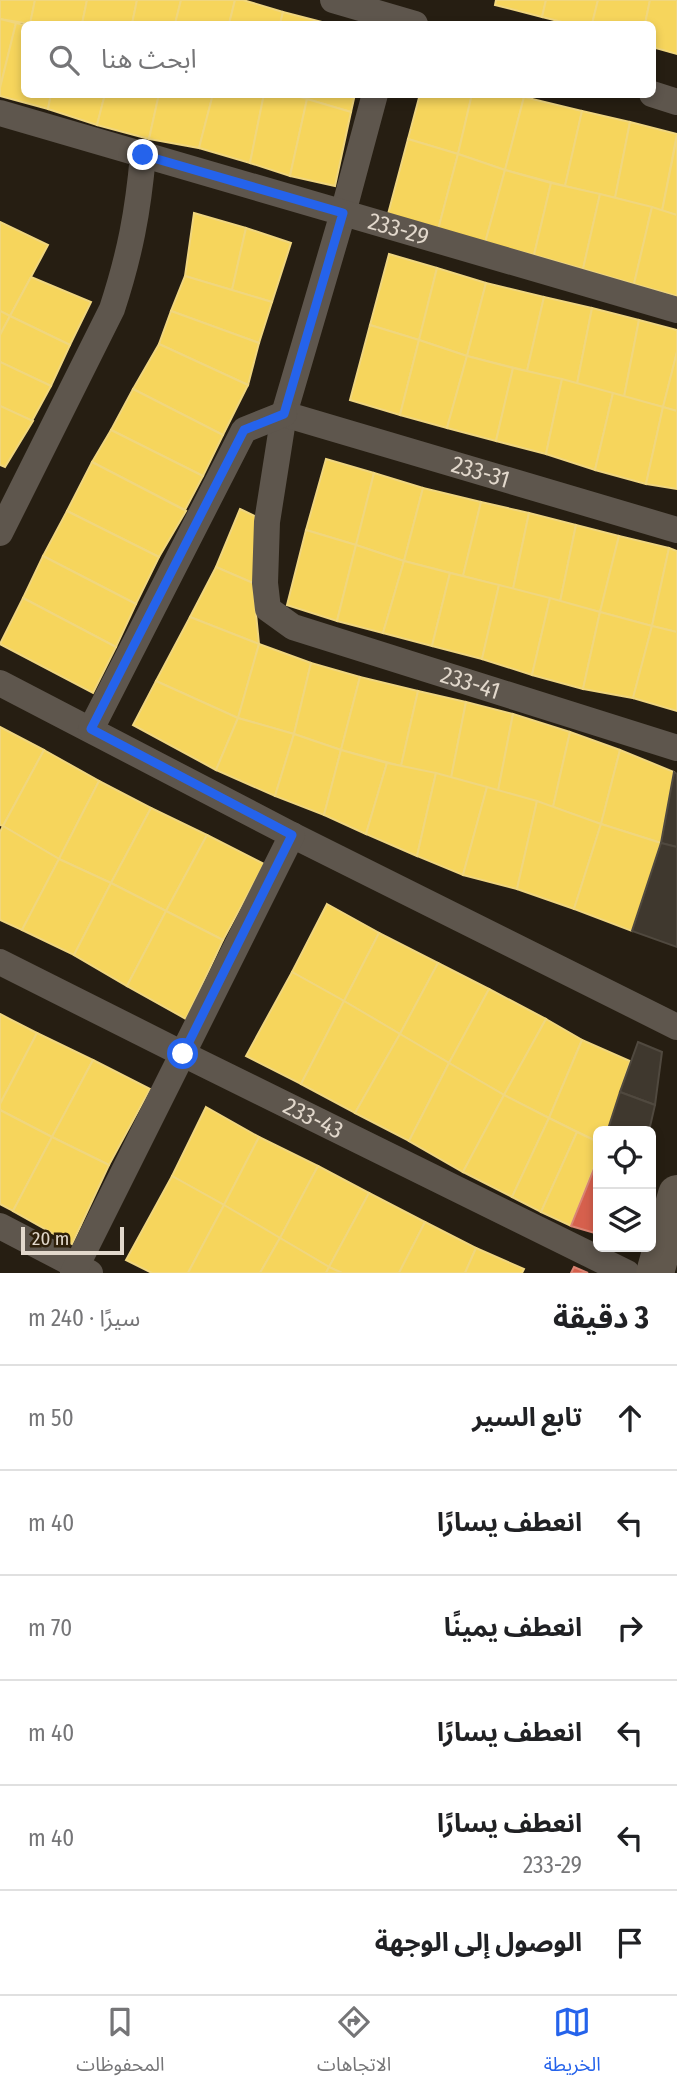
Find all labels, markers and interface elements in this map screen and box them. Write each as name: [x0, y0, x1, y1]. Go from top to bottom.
search box: [21, 21, 656, 98]
icon: search: [45, 41, 83, 79]
text: ابحث هنا: [101, 44, 197, 75]
route end: [127, 139, 158, 170]
street label: 233-29: [365, 207, 432, 251]
street label: 233-31: [448, 450, 513, 494]
street label: 233-41: [437, 660, 503, 705]
route start: [167, 1038, 198, 1069]
street label: 233-43: [279, 1092, 348, 1145]
map controls: [593, 1126, 656, 1252]
button: locate: [593, 1126, 656, 1189]
button: layers: [593, 1189, 656, 1252]
scale bar: [21, 1224, 124, 1256]
text: 20 m: [32, 1227, 69, 1250]
text: 3 دقيقة: [553, 1300, 649, 1336]
text: سيرًا · 240 m: [28, 1304, 140, 1332]
icon: ahead: [611, 1399, 649, 1437]
text: تابع السير: [472, 1402, 582, 1433]
text: 50 m: [28, 1404, 74, 1432]
icon: left: [611, 1504, 649, 1542]
text: انعطف يسارًا: [437, 1507, 582, 1538]
text: 40 m: [28, 1509, 74, 1537]
icon: right: [611, 1609, 649, 1647]
text: انعطف يمينًا: [444, 1612, 582, 1643]
text: 70 m: [28, 1614, 72, 1642]
icon: left: [611, 1714, 649, 1752]
text: انعطف يسارًا: [437, 1717, 582, 1748]
text: 40 m: [28, 1719, 74, 1747]
text: انعطف يسارًا: [437, 1808, 582, 1839]
icon: left: [611, 1819, 649, 1857]
text: 40 m: [28, 1824, 74, 1852]
text: 233-29: [523, 1851, 582, 1879]
icon: arrive: [611, 1924, 649, 1962]
text: الوصول إلى الوجهة: [375, 1927, 582, 1958]
tab: المحفوظات: [76, 2003, 165, 2085]
tab: الاتجاهات: [317, 2003, 391, 2085]
tab: الخريطة: [544, 2003, 601, 2085]

